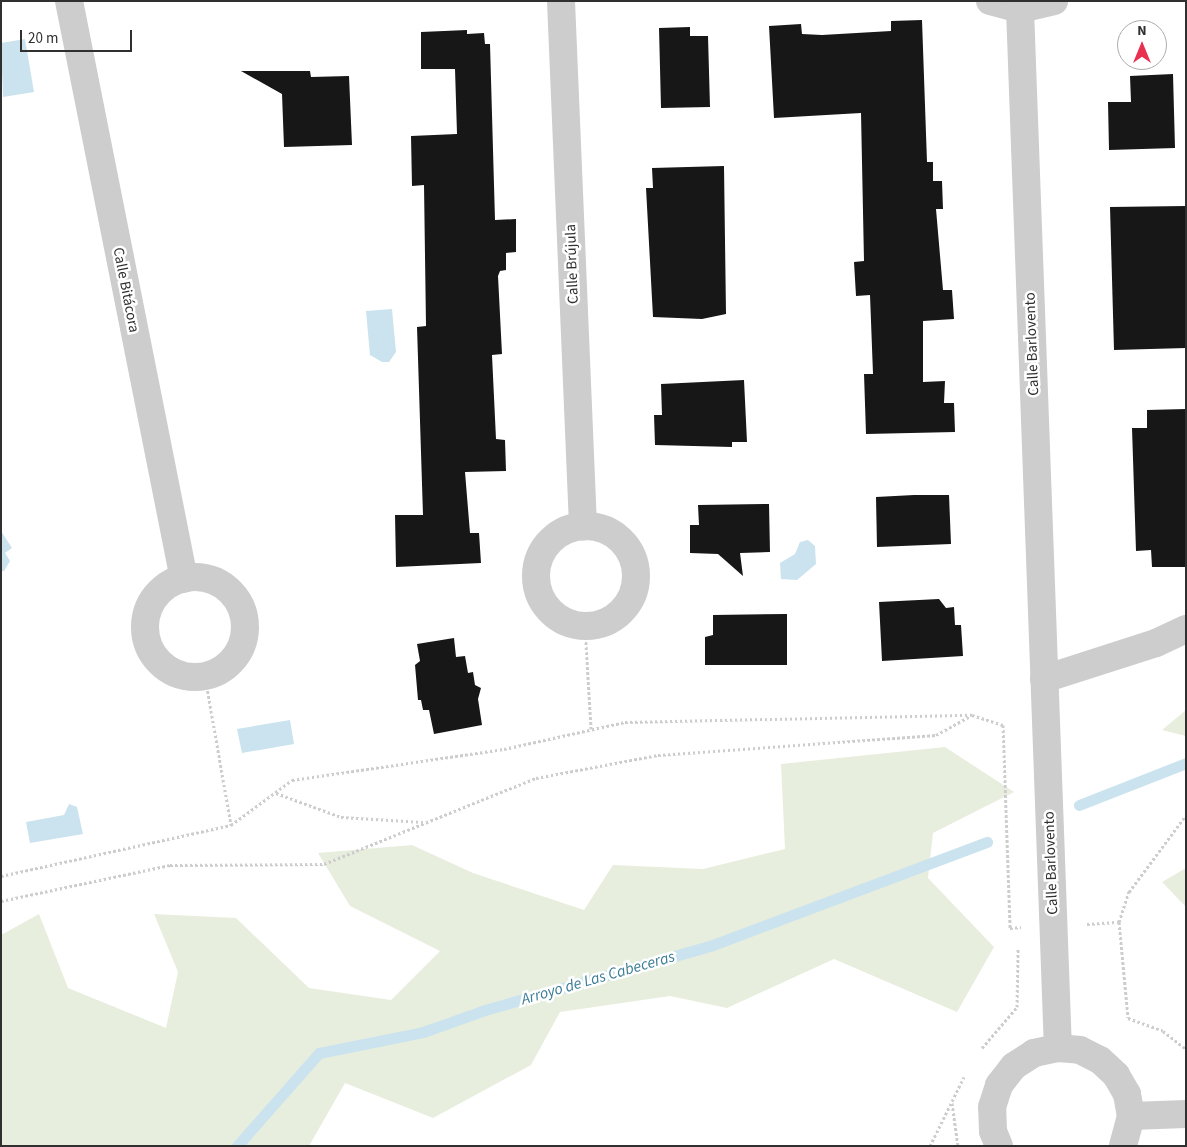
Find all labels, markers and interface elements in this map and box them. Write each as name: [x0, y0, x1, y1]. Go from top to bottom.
scale bar: [22, 20, 135, 52]
north arrow: [1117, 20, 1167, 70]
text: N: [1137, 21, 1147, 41]
text: 20 m: [28, 28, 58, 49]
street label: Calle Brújula: [562, 224, 582, 304]
street label: Calle Bitácora: [109, 246, 143, 334]
street label: Calle Barlovento: [1021, 292, 1043, 396]
street label: Calle Barlovento: [1040, 811, 1062, 915]
water label: Arroyo de Las Cabeceras: [519, 947, 677, 1009]

